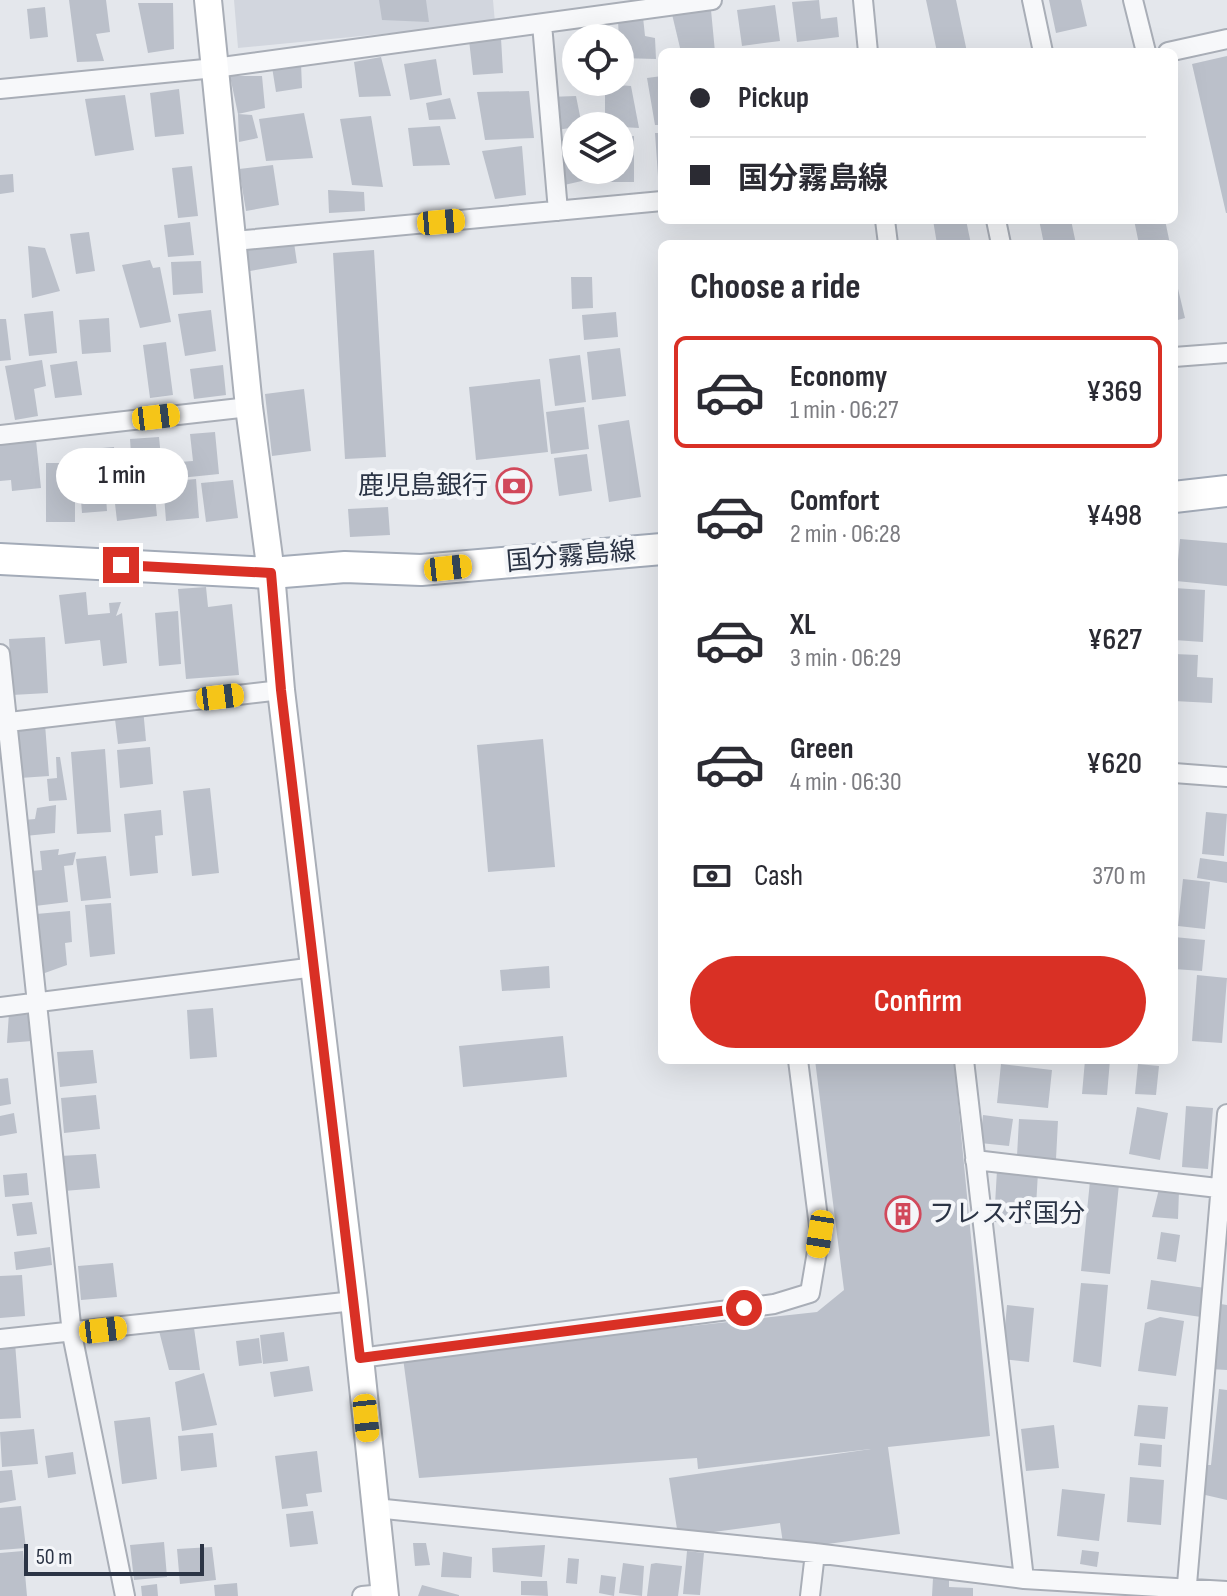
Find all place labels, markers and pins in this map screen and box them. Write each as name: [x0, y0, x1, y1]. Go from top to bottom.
bank icon: 鹿児島銀行: [495, 467, 533, 505]
place label: 鹿児島銀行: [358, 471, 488, 502]
building icon: フレスポ国分: [884, 1195, 922, 1233]
place label: フレスポ国分: [929, 1199, 1085, 1230]

